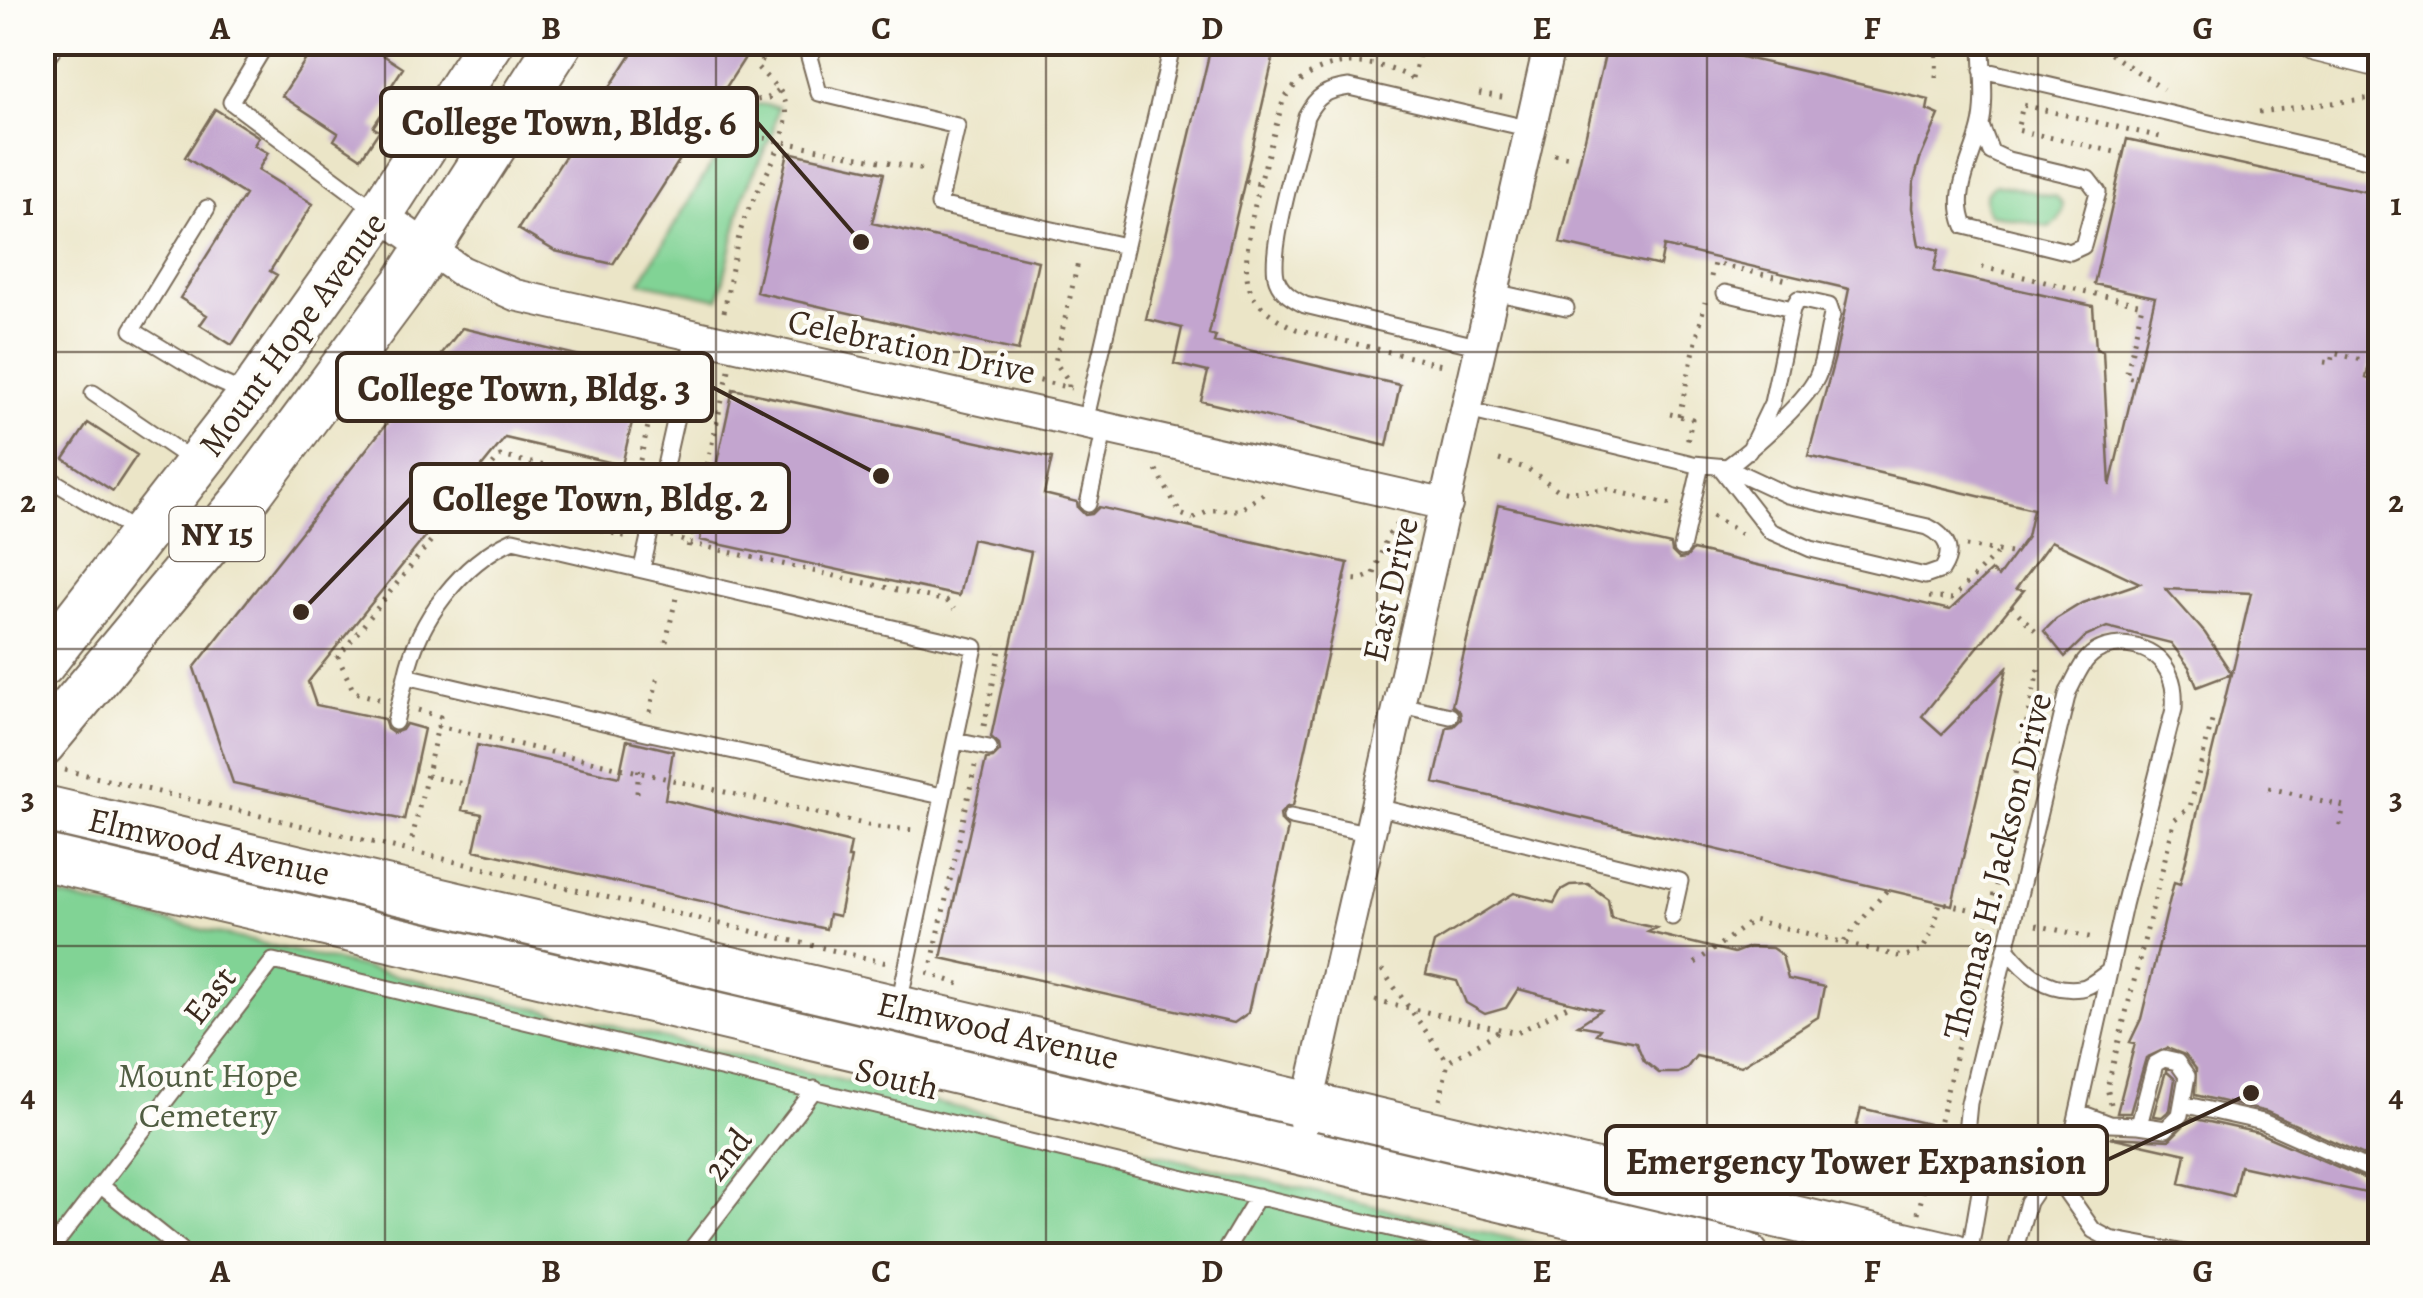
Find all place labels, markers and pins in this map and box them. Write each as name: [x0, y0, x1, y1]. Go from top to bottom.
callout: College Town, Bldg. 6: [381, 88, 757, 156]
callout: College Town, Bldg. 3: [337, 353, 712, 421]
callout: College Town, Bldg. 2: [411, 464, 789, 532]
callout: Emergency Tower Expansion: [1606, 1126, 2107, 1194]

